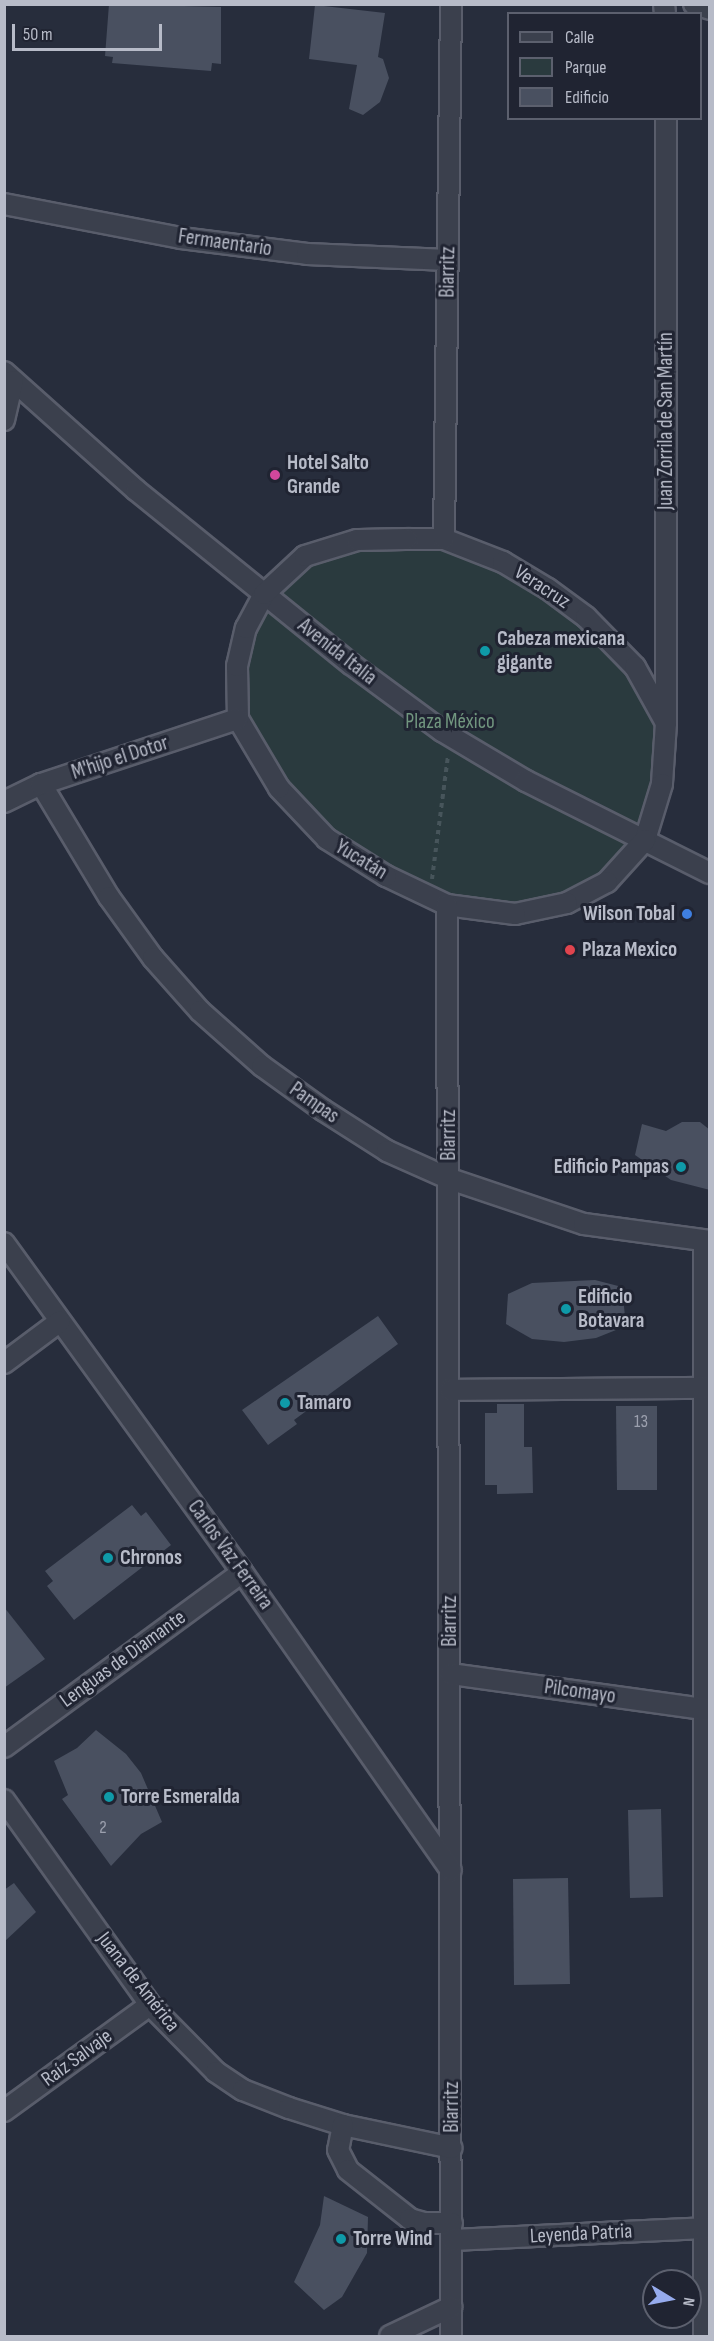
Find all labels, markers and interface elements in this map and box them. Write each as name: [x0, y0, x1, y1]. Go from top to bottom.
scale bar: [15, 12, 165, 50]
legend: [507, 12, 702, 120]
text: 50 m: [23, 24, 53, 45]
text: Calle: [565, 27, 594, 48]
text: Parque: [565, 57, 606, 78]
text: Edificio: [565, 87, 609, 108]
street label: Fermaentario: [177, 224, 273, 262]
street label: Biarritz: [435, 246, 461, 298]
street label: Juan Zorrila de San Martín: [653, 332, 679, 510]
place label: Hotel Salto Grande: [287, 450, 369, 500]
marker: Hotel Salto Grande: [268, 468, 282, 482]
street label: Veracruz: [509, 560, 575, 614]
street label: Avenida Italia: [293, 613, 381, 691]
place label: Cabeza mexicana gigante: [497, 626, 625, 676]
marker: Cabeza mexicana gigante: [478, 644, 492, 658]
park label: Plaza México: [405, 709, 495, 735]
street label: M'hijo el Dotor: [68, 731, 172, 785]
street label: Yucatán: [330, 835, 392, 885]
place label: Wilson Tobal: [583, 901, 675, 927]
marker: Wilson Tobal: [680, 907, 694, 921]
place label: Plaza Mexico: [582, 937, 677, 963]
marker: Plaza Mexico: [563, 943, 577, 957]
street label: Pampas: [284, 1077, 344, 1129]
street label: Biarritz: [436, 1109, 462, 1161]
place label: Edificio Pampas: [554, 1154, 669, 1180]
marker: Edificio Pampas: [674, 1160, 688, 1174]
place label: Edificio Botavara: [578, 1284, 644, 1334]
marker: Edificio Botavara: [559, 1302, 573, 1316]
place label: Tamaro: [297, 1390, 351, 1416]
marker: Tamaro: [278, 1396, 292, 1410]
house number: 13: [634, 1411, 648, 1433]
street label: Carlos Vaz Ferreira: [182, 1495, 278, 1615]
place label: Chronos: [120, 1545, 182, 1571]
marker: Chronos: [101, 1551, 115, 1565]
street label: Biarritz: [437, 1595, 463, 1647]
street label: Lenguas de Diamante: [55, 1605, 191, 1713]
street label: Pilcomayo: [543, 1675, 617, 1709]
place label: Torre Esmeralda: [121, 1784, 240, 1810]
marker: Torre Esmeralda: [102, 1790, 116, 1804]
house number: 2: [99, 1817, 107, 1839]
street label: Juana de América: [91, 1927, 185, 2037]
street label: Raíz Salvaje: [37, 2024, 117, 2092]
street label: Biarritz: [439, 2081, 465, 2133]
street label: Leyenda Patria: [529, 2219, 633, 2249]
place label: Torre Wind: [353, 2226, 432, 2252]
marker: Torre Wind: [334, 2232, 348, 2246]
north arrow: [642, 2269, 702, 2329]
text: N: [678, 2296, 698, 2308]

